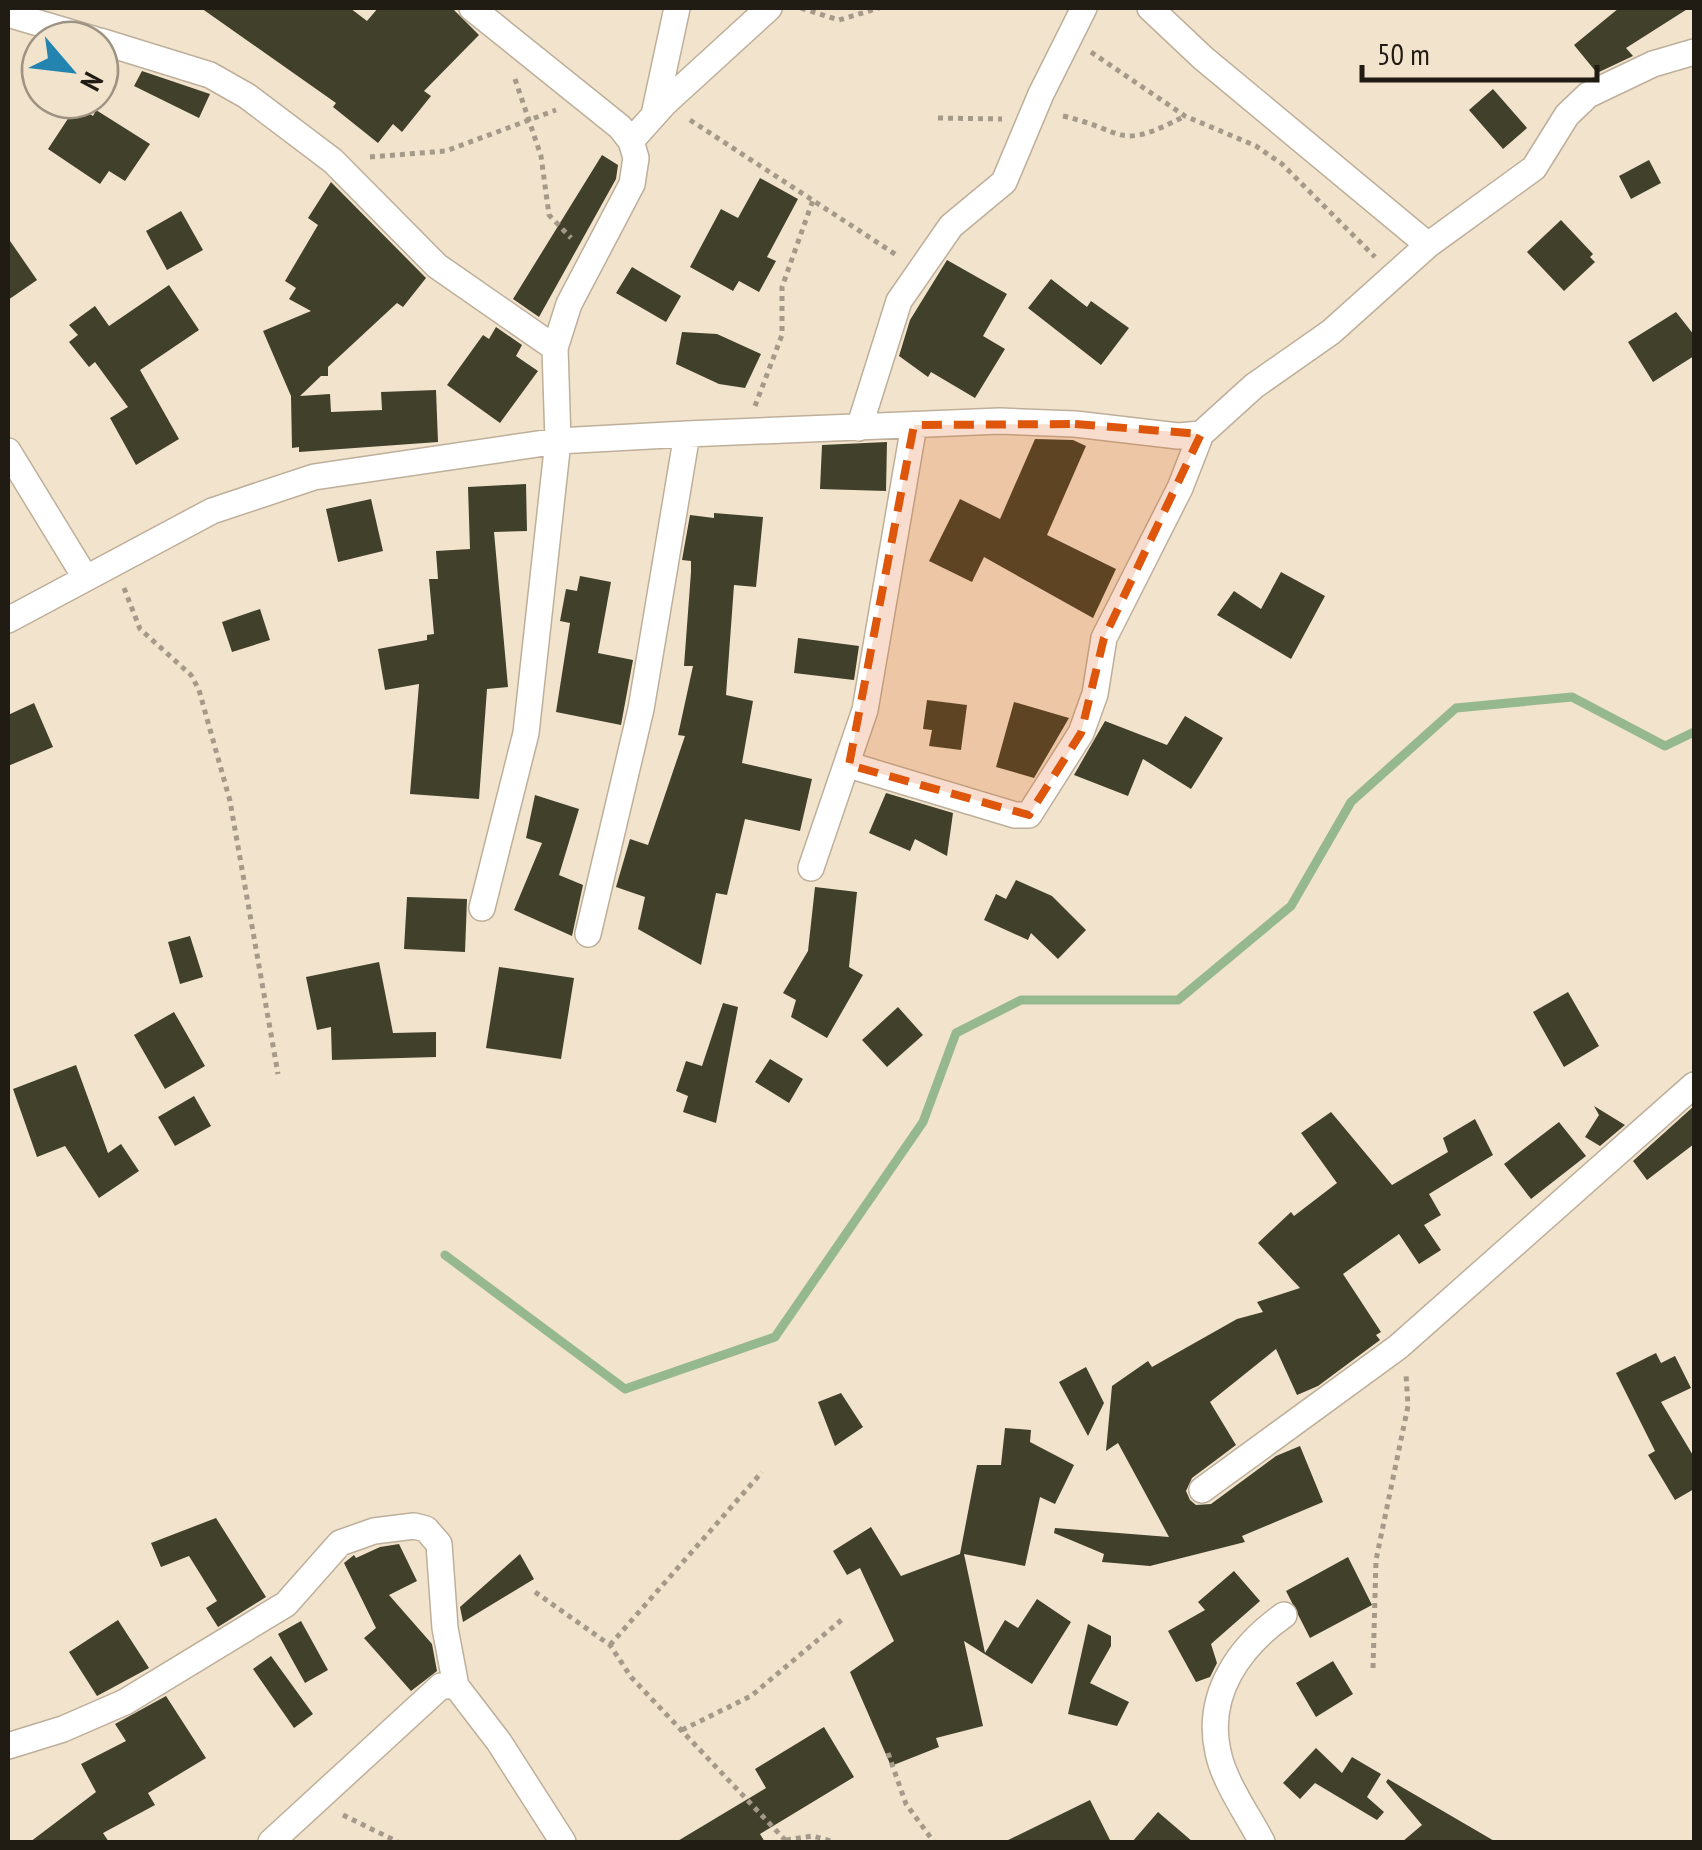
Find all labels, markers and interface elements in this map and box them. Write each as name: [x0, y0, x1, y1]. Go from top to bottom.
north arrow: [20, 20, 120, 120]
scale bar: [1362, 20, 1597, 82]
text: 50 m: [1377, 34, 1430, 73]
text: N: [73, 67, 112, 97]

